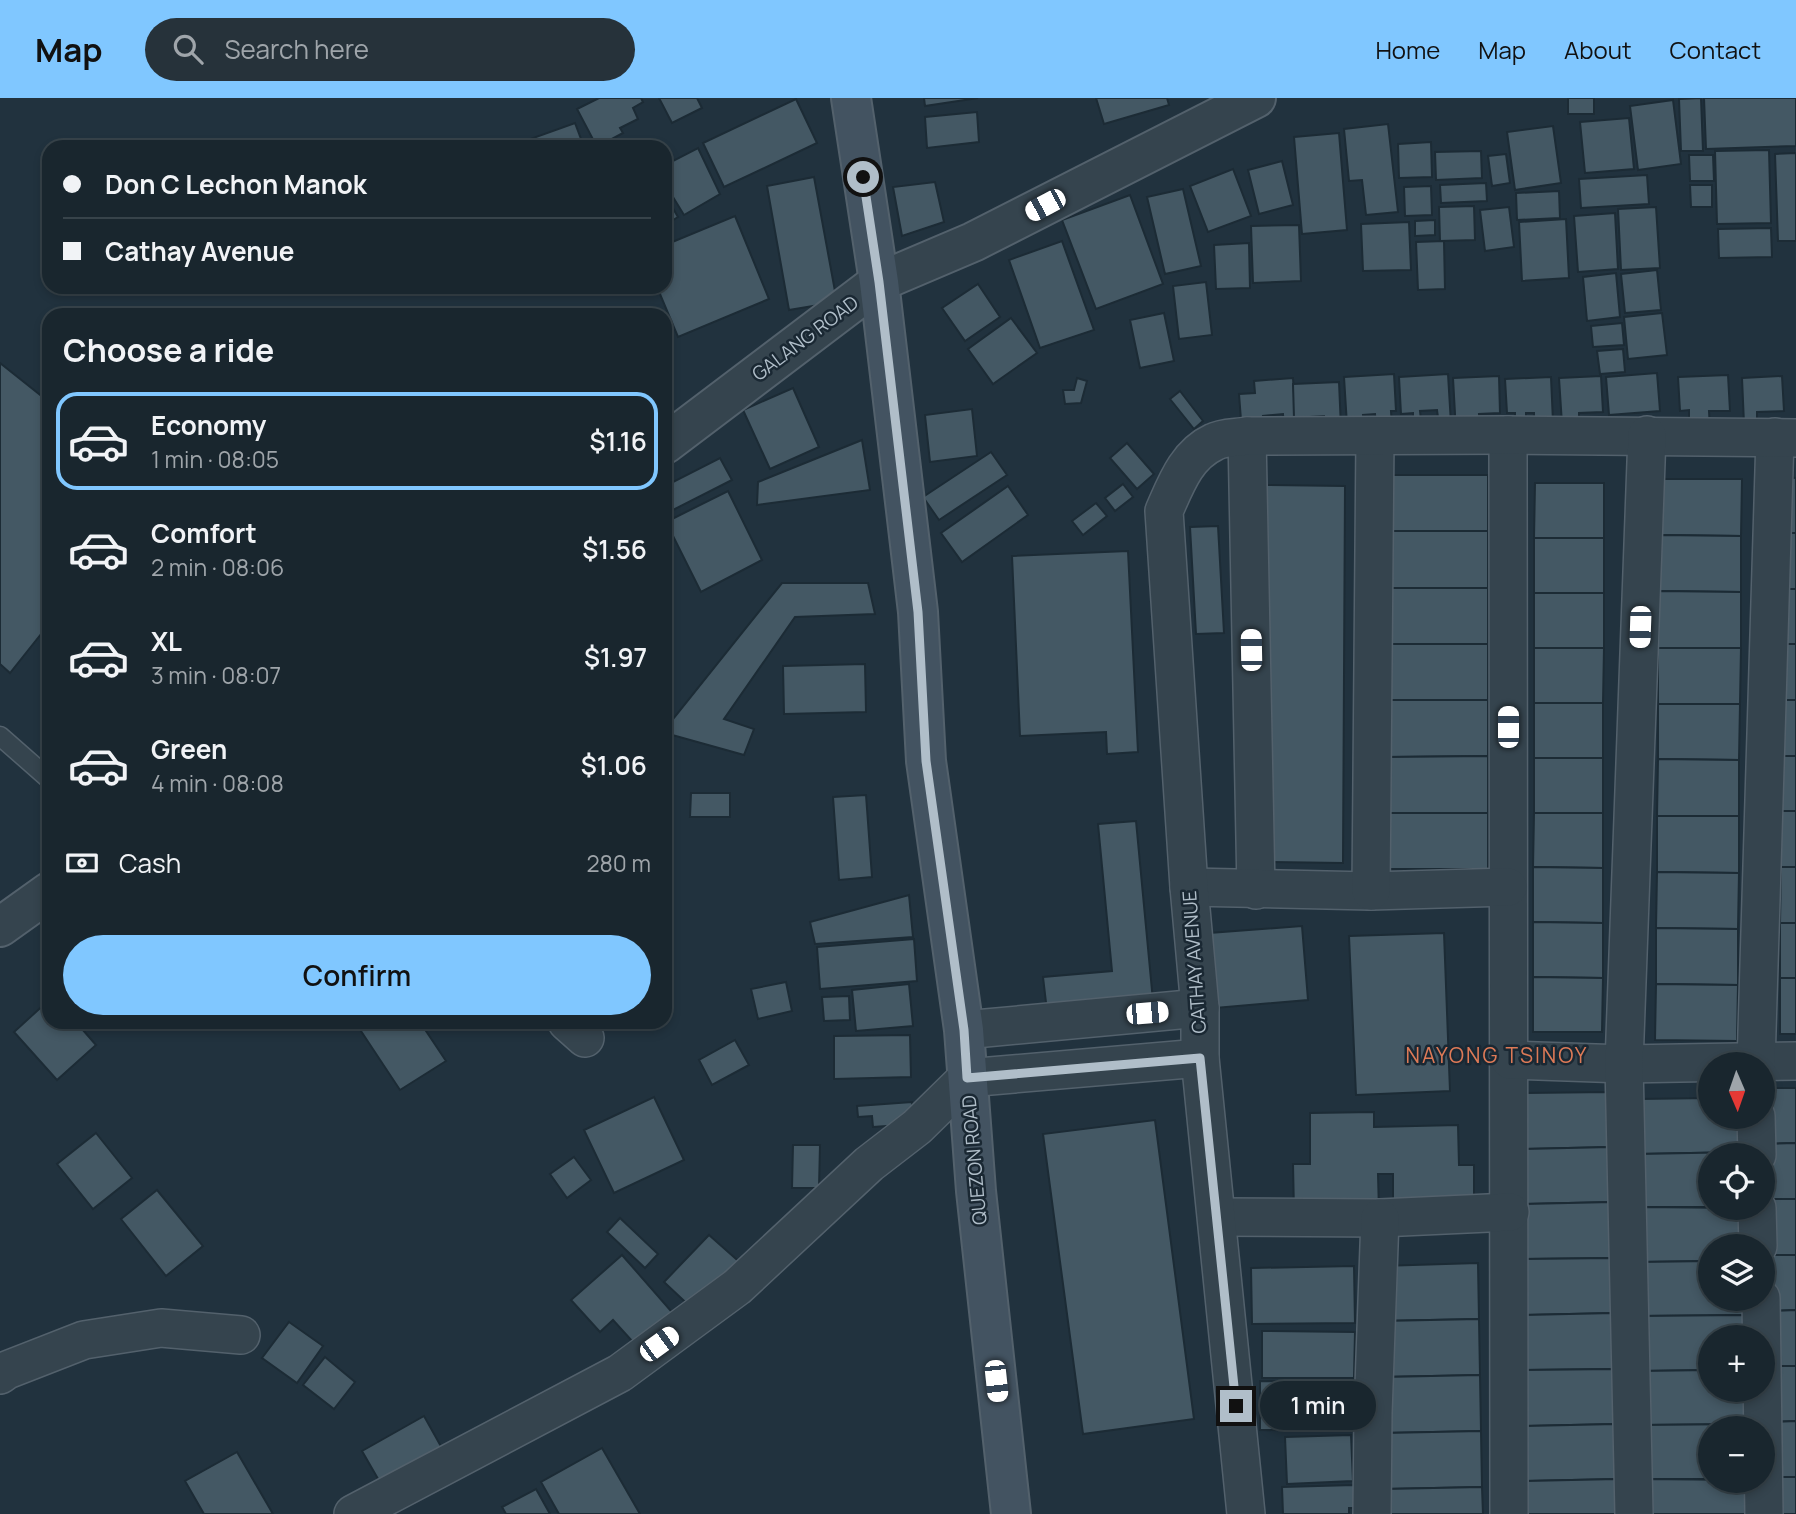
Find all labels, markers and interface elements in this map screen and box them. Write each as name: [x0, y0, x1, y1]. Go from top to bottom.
search box: [145, 18, 635, 81]
text: Map: [35, 27, 103, 72]
icon: search: [169, 30, 207, 68]
text: Search here: [225, 31, 369, 67]
text: Home: [1375, 33, 1440, 66]
text: Map: [1478, 33, 1526, 66]
text: About: [1564, 33, 1632, 66]
text: Contact: [1670, 33, 1761, 66]
route start: [847, 161, 879, 193]
text: Don C Lechon Manok: [105, 166, 367, 202]
car: [1022, 186, 1069, 224]
text: Cathay Avenue: [105, 233, 294, 269]
street label: GALANG ROAD: [746, 289, 864, 387]
text: Choose a ride: [63, 328, 274, 372]
text: Economy: [151, 407, 266, 443]
icon: car: [67, 410, 130, 473]
text: $1.16: [590, 423, 647, 459]
text: 1 min · 08:05: [151, 443, 279, 475]
text: Comfort: [151, 515, 257, 551]
icon: car: [67, 518, 130, 581]
text: $1.56: [582, 531, 647, 567]
text: 2 min · 08:06: [151, 551, 284, 583]
car: [1629, 606, 1652, 648]
text: XL: [151, 623, 182, 659]
icon: car: [67, 626, 130, 689]
car: [1241, 629, 1262, 671]
text: $1.97: [584, 639, 647, 675]
text: 3 min · 08:07: [151, 659, 281, 691]
car: [1498, 706, 1519, 748]
text: Green: [151, 731, 227, 767]
icon: car: [67, 734, 130, 797]
text: $1.06: [581, 747, 647, 783]
text: 4 min · 08:08: [151, 767, 284, 799]
icon: cash: [63, 844, 101, 882]
text: Cash: [119, 845, 181, 881]
text: 280 m: [586, 847, 651, 879]
street label: CATHAY AVENUE: [1176, 890, 1212, 1034]
button: Confirm: [63, 935, 651, 1015]
car: [1126, 1001, 1169, 1025]
district label: NAYONG TSINOY: [1406, 1041, 1588, 1069]
north arrow: [1698, 1052, 1774, 1129]
map controls: [1698, 1052, 1775, 1493]
street label: QUEZON ROAD: [955, 1094, 993, 1226]
button: locate: [1698, 1143, 1775, 1220]
button: layers: [1698, 1234, 1775, 1311]
car: [636, 1323, 683, 1365]
button: +: [1698, 1325, 1775, 1402]
car: [984, 1359, 1009, 1403]
callout: 1 min: [1260, 1382, 1376, 1430]
text: 1 min: [1291, 1389, 1345, 1421]
route end: [1220, 1390, 1252, 1422]
button: −: [1698, 1416, 1775, 1493]

